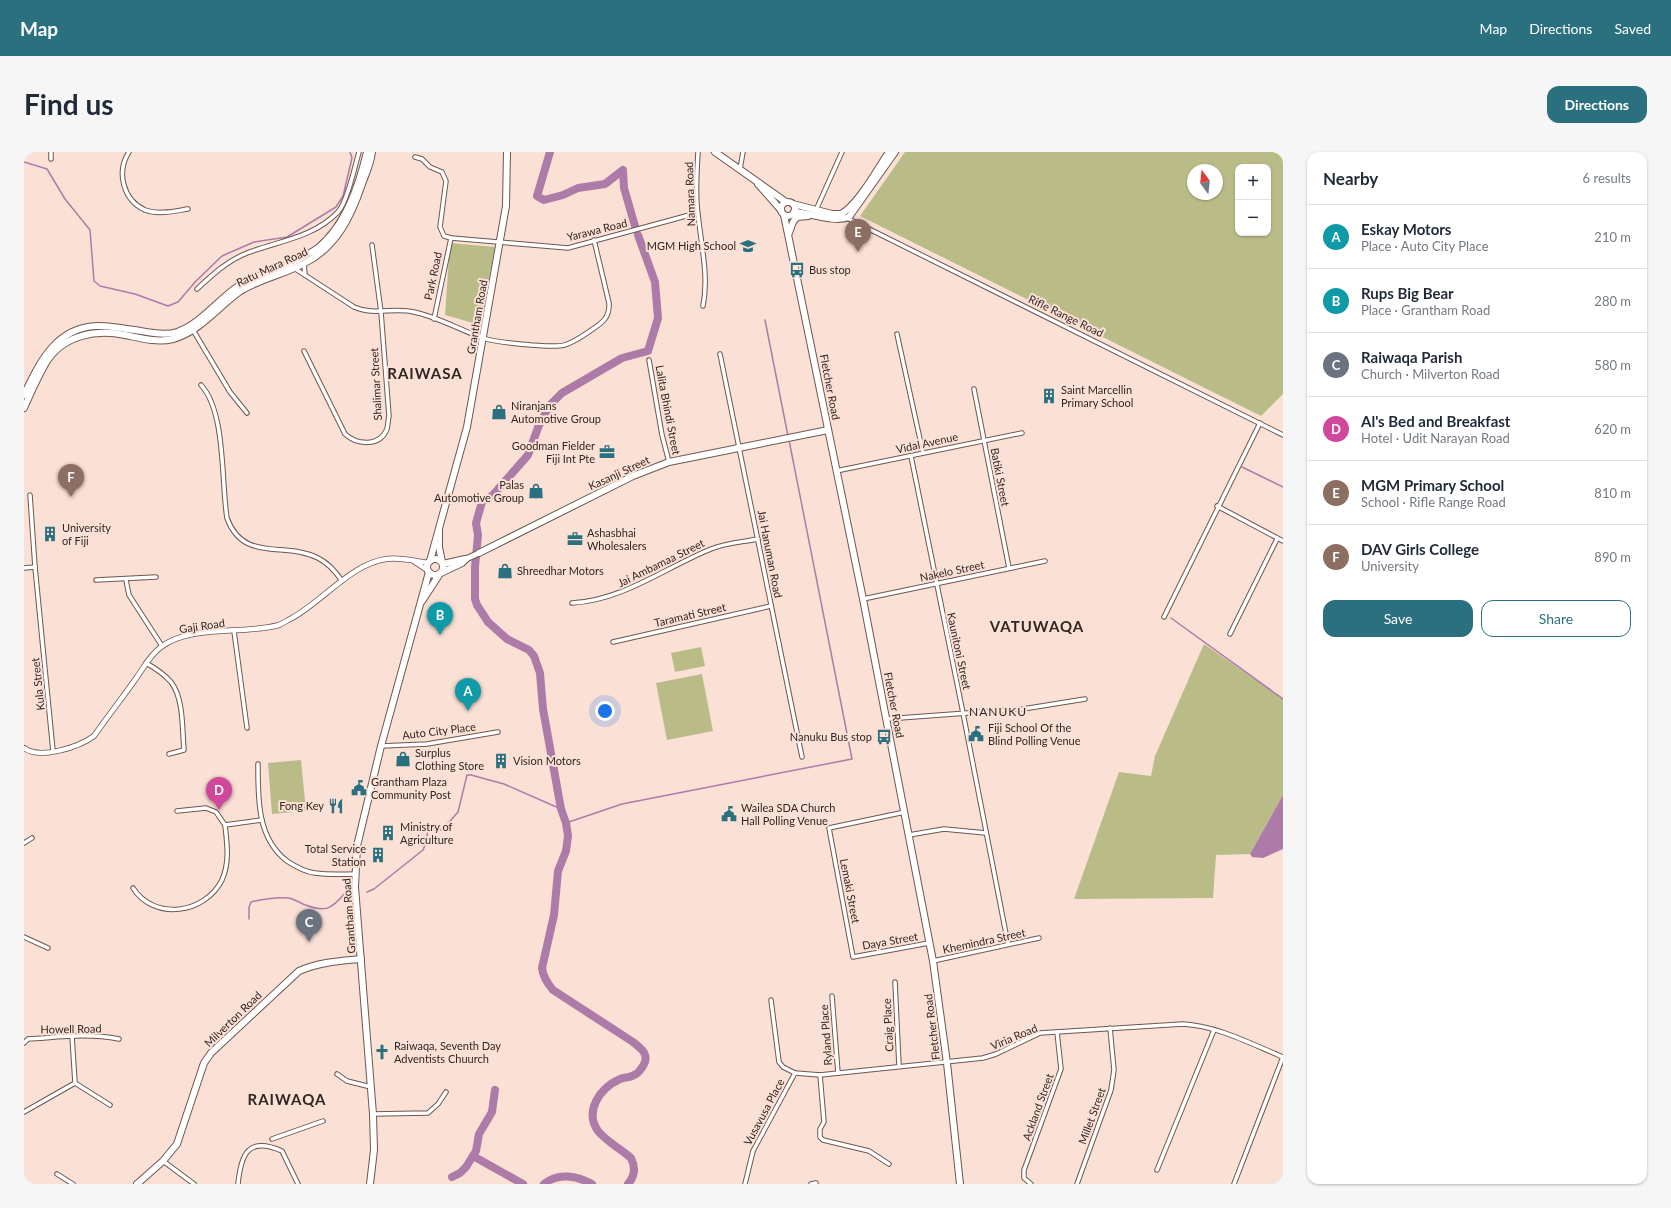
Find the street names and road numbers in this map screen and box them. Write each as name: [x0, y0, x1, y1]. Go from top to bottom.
street label: Namara Road: [682, 161, 697, 227]
street label: Yarawa Road: [565, 216, 628, 243]
street label: Ratu Mara Road: [234, 244, 310, 289]
street label: Park Road: [421, 251, 444, 301]
street label: Grantham Road: [464, 279, 489, 355]
street label: Rifle Range Road: [1027, 292, 1106, 339]
street label: Shalimar Street: [367, 347, 384, 421]
street label: Fletcher Road: [818, 353, 843, 421]
street label: Lalita Bhindi Street: [653, 364, 684, 456]
street label: Vidal Avenue: [895, 430, 959, 455]
street label: Batiki Street: [988, 447, 1013, 507]
street label: Kasanji Street: [586, 453, 652, 492]
street label: Jai Hanuman Road: [756, 509, 785, 599]
street label: Jai Ambamaa Street: [615, 536, 706, 589]
street label: Nakelo Street: [919, 557, 985, 584]
street label: Taramati Street: [653, 600, 727, 629]
street label: Kaunitoni Street: [945, 611, 974, 691]
street label: Gaji Road: [178, 616, 226, 635]
street label: Kula Street: [28, 657, 47, 711]
street label: Fletcher Road: [882, 671, 907, 739]
street label: Auto City Place: [401, 720, 477, 741]
street label: Lemaki Street: [838, 857, 863, 924]
street label: Grantham Road: [339, 878, 358, 954]
street label: Khemindra Street: [941, 925, 1027, 956]
street label: Daya Street: [861, 929, 919, 952]
street label: Milverton Road: [201, 988, 264, 1049]
street label: Fletcher Road: [921, 993, 942, 1061]
street label: Craig Place: [880, 998, 895, 1052]
street label: Ryland Place: [817, 1004, 834, 1066]
street label: Howell Road: [40, 1021, 102, 1036]
street label: Viria Road: [989, 1021, 1039, 1052]
street label: Ackland Street: [1019, 1072, 1056, 1142]
street label: Vusavusa Place: [741, 1076, 787, 1147]
street label: Millet Street: [1075, 1086, 1108, 1146]

